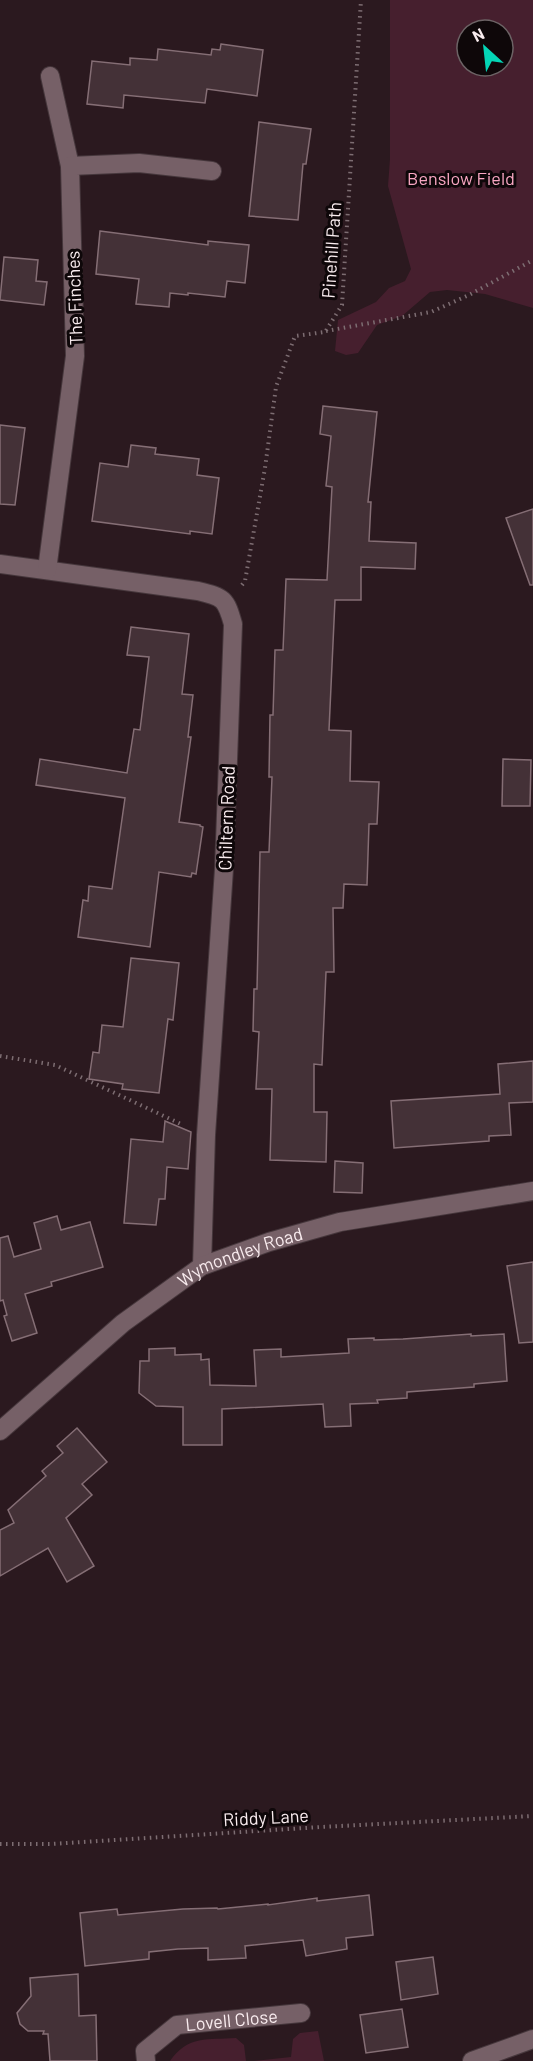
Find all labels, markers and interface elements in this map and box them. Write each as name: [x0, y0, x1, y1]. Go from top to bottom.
north arrow: [455, 18, 515, 78]
text: N: [469, 23, 487, 45]
park label: Benslow Field: [407, 167, 515, 189]
street label: Pinehill Path: [317, 201, 345, 299]
street label: The Finches: [61, 250, 87, 346]
street label: Chiltern Road: [213, 765, 239, 871]
street label: Wymondley Road: [173, 1222, 305, 1291]
street label: Riddy Lane: [223, 1804, 309, 1830]
street label: Lovell Close: [184, 2004, 279, 2035]

